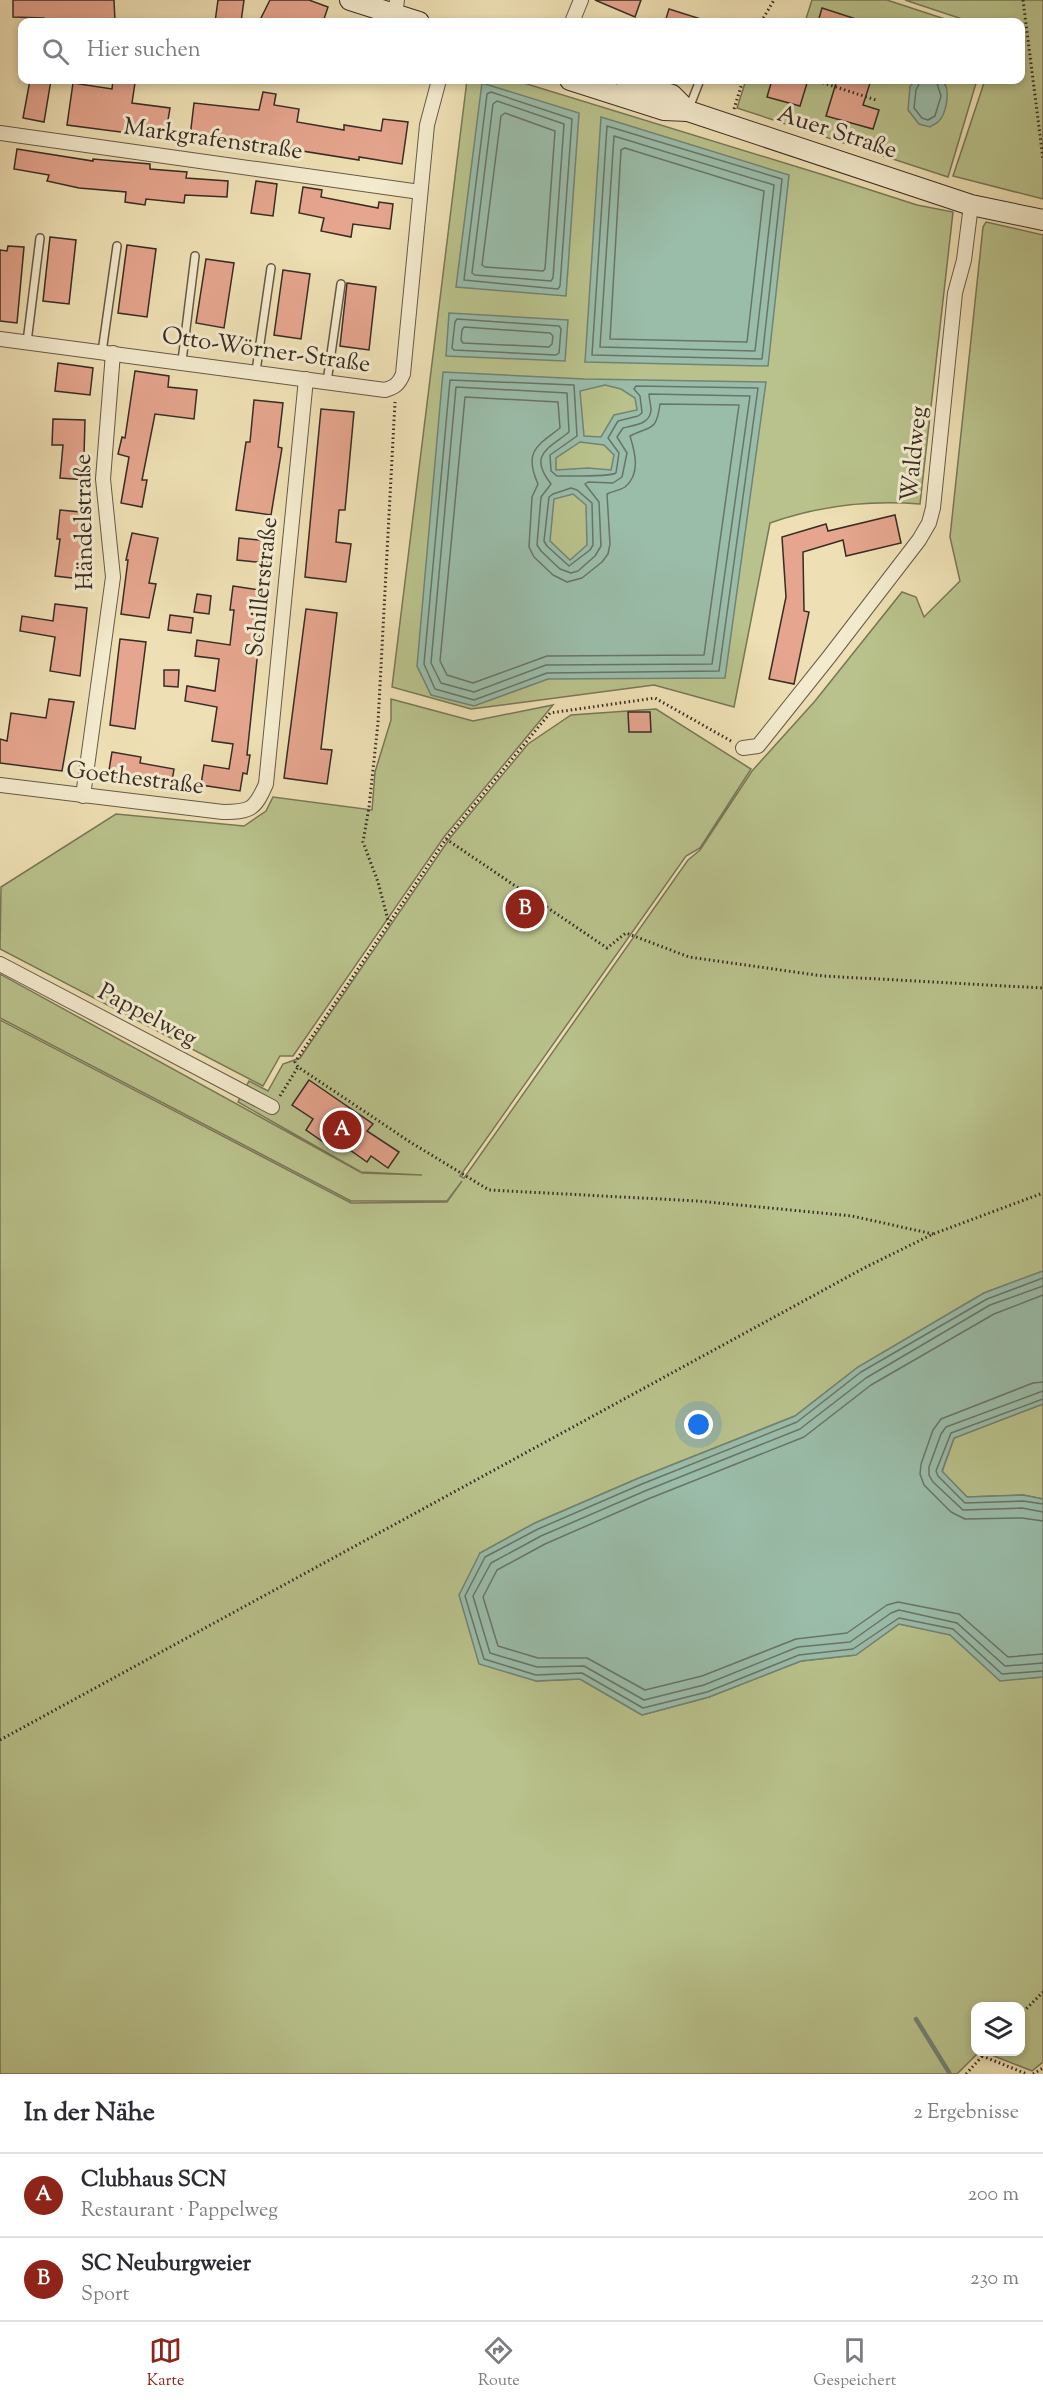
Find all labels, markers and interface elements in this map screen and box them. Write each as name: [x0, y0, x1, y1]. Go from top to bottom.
search box: [18, 18, 1025, 84]
icon: search: [39, 35, 72, 68]
text: Hier suchen: [87, 35, 201, 67]
street label: Auer Straße: [773, 98, 901, 168]
street label: Markgrafenstraße: [121, 111, 305, 169]
street label: Otto-Wörner-Straße: [159, 320, 373, 382]
street label: Waldweg: [893, 404, 937, 504]
street label: Händelstraße: [67, 453, 103, 591]
street label: Schillerstraße: [239, 515, 287, 659]
street label: Goethestraße: [64, 754, 206, 804]
pin: B: [506, 886, 544, 932]
street label: Pappelweg: [91, 976, 203, 1057]
pin: A: [322, 1108, 362, 1152]
your location: [684, 1410, 713, 1439]
map controls: [971, 2002, 1025, 2056]
button: layers: [971, 2002, 1025, 2056]
text: In der Nähe: [24, 2095, 155, 2132]
text: 2 Ergebnisse: [914, 2099, 1019, 2128]
text: Clubhaus SCN: [81, 2165, 226, 2197]
text: A: [35, 2181, 52, 2210]
text: 200 m: [968, 2181, 1019, 2210]
text: Restaurant · Pappelweg: [81, 2197, 278, 2226]
text: SC Neuburgweier: [81, 2249, 251, 2281]
text: B: [37, 2265, 50, 2294]
text: 230 m: [970, 2265, 1019, 2294]
text: Sport: [81, 2281, 129, 2310]
tab: Karte: [147, 2334, 184, 2393]
tab: Route: [478, 2334, 520, 2393]
tab: Gespeichert: [813, 2334, 896, 2393]

